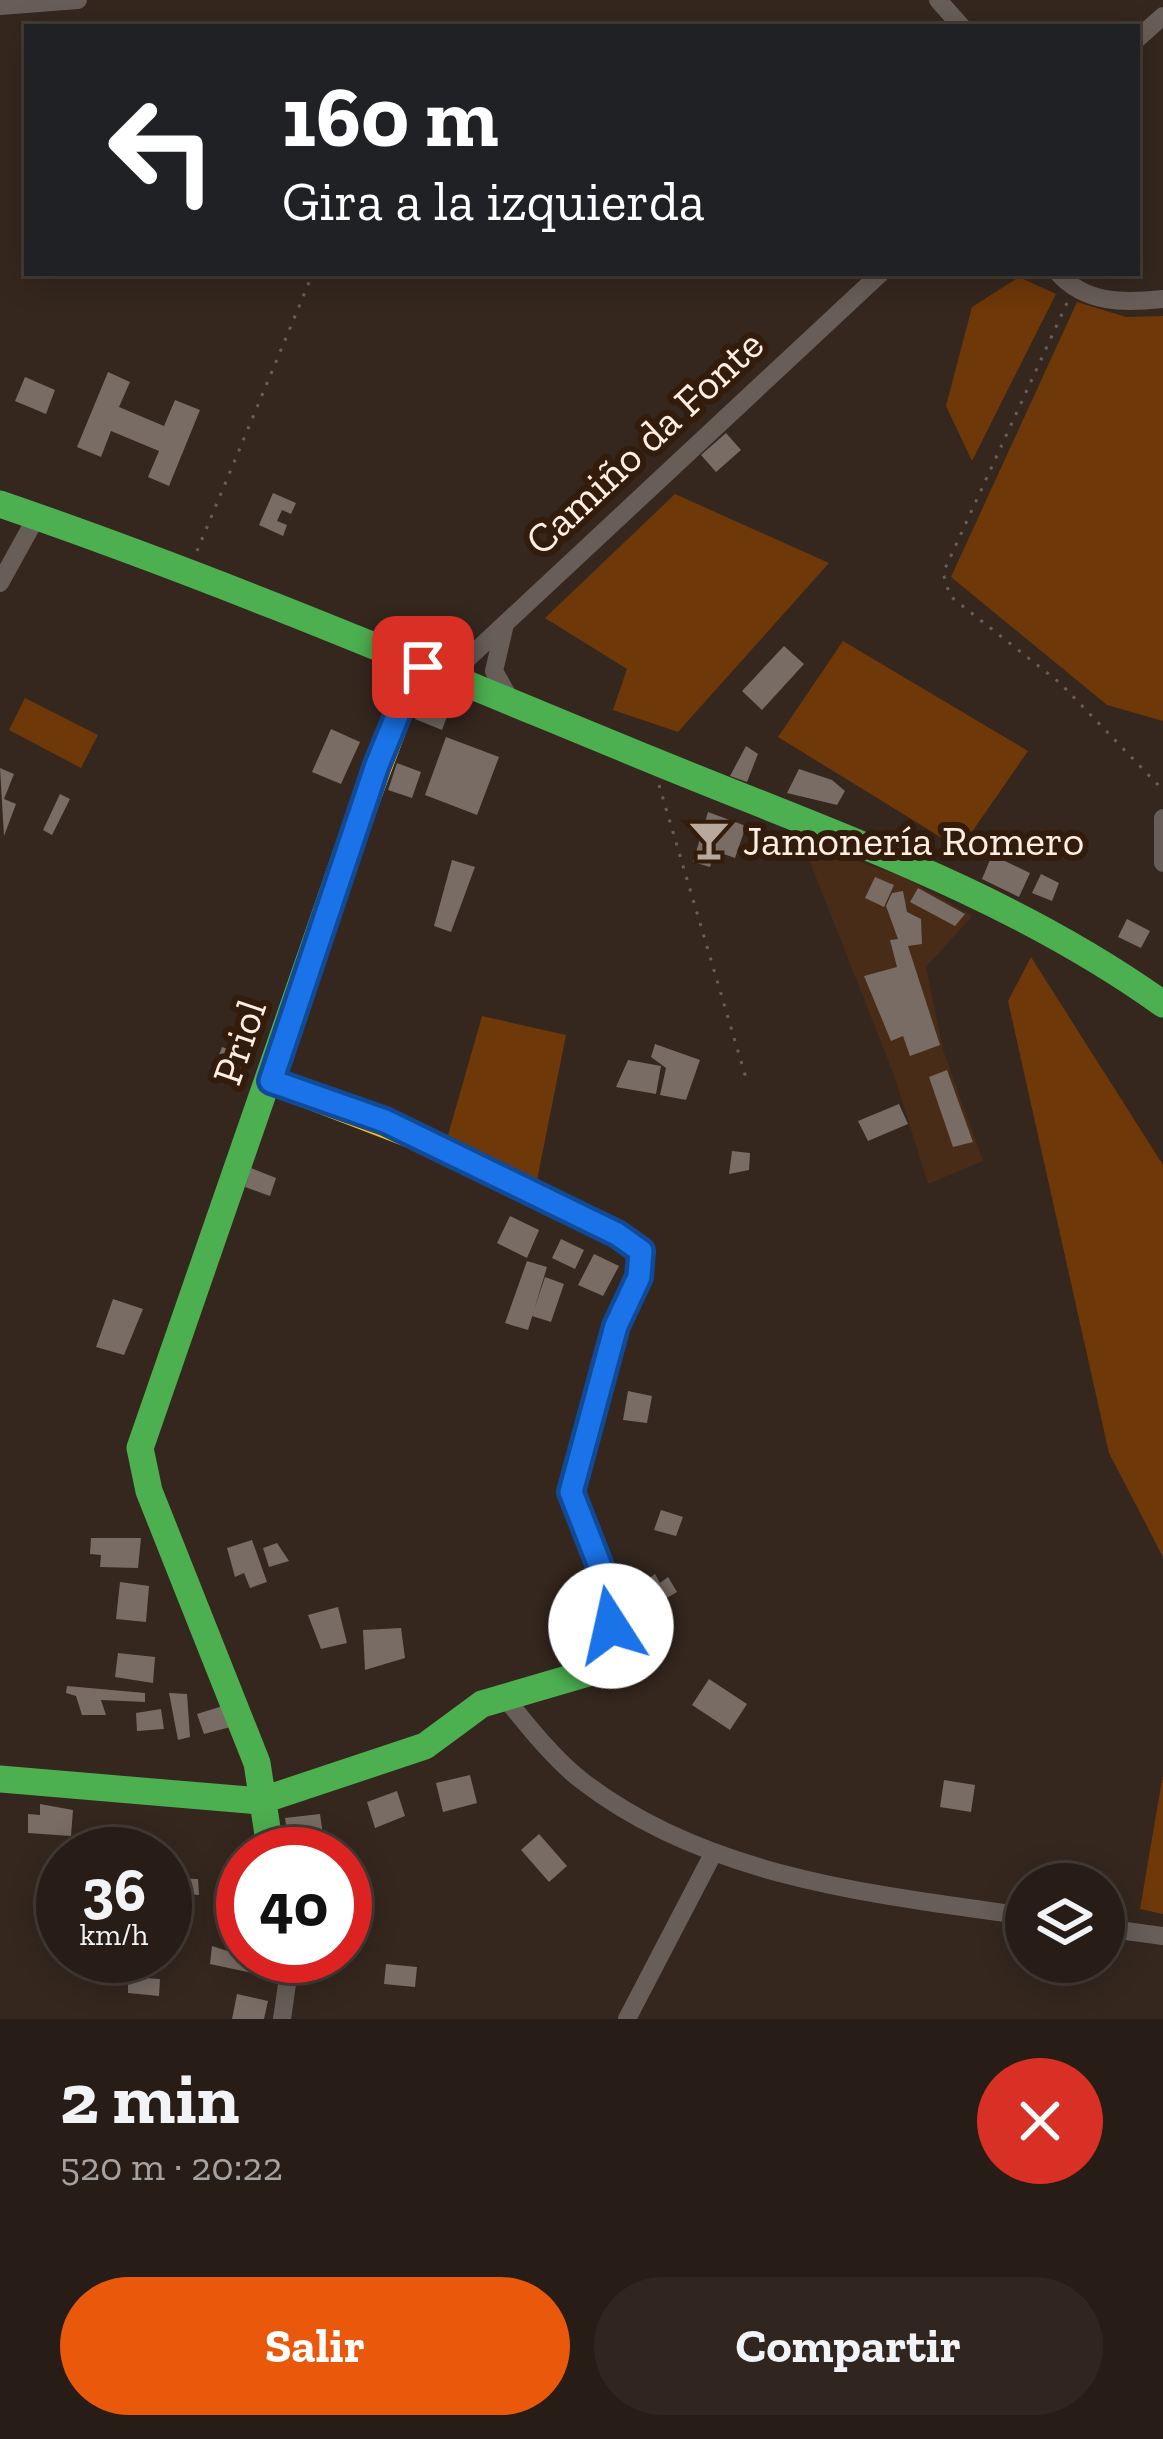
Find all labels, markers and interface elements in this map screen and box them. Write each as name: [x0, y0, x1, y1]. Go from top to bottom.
text: 160 m: [282, 67, 499, 168]
icon: left: [84, 72, 240, 228]
text: Gira a la izquierda: [282, 169, 705, 234]
street label: Camiño da Fonte: [514, 319, 774, 565]
pin: [372, 616, 474, 718]
icon: arrive: [390, 634, 456, 700]
place label: Jamonería Romero: [743, 815, 1084, 866]
bar icon: Jamonería Romero: [686, 817, 732, 863]
street label: Priol: [201, 993, 277, 1091]
position arrow: [548, 1563, 674, 1689]
speed limit sign: 40: [216, 1827, 372, 1983]
text: 36: [82, 1854, 146, 1926]
map controls: [1005, 1863, 1125, 1983]
button: layers: [1005, 1863, 1125, 1983]
text: km/h: [80, 1917, 148, 1953]
text: 2 min: [60, 2055, 239, 2141]
button: close: [977, 2058, 1103, 2184]
text: 520 m · 20:22: [60, 2143, 283, 2190]
button: Salir: [60, 2277, 570, 2415]
button: Compartir: [594, 2277, 1103, 2415]

